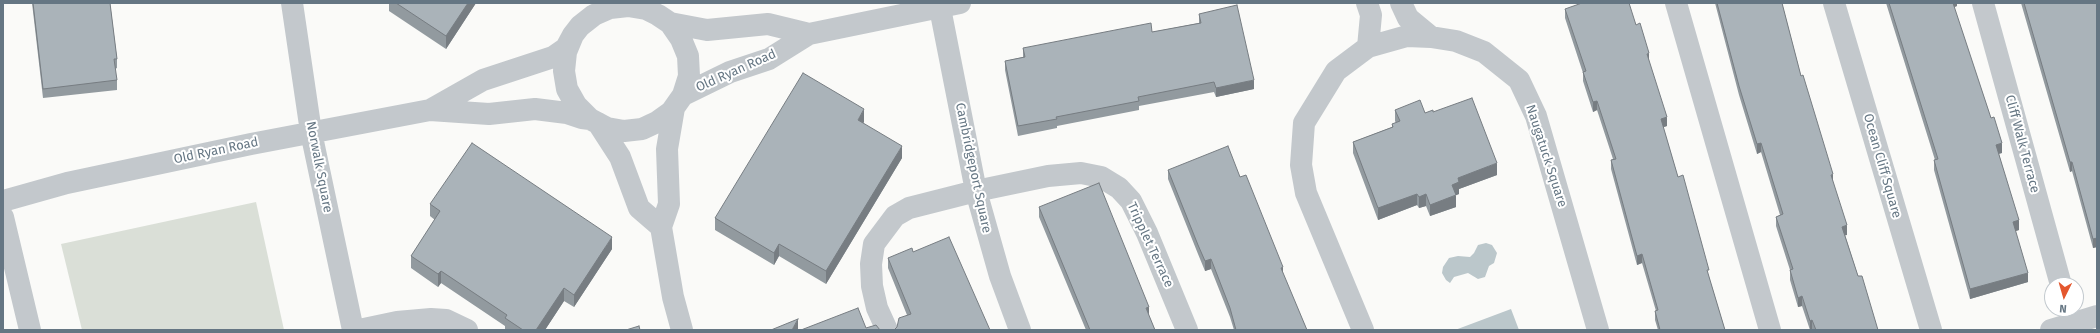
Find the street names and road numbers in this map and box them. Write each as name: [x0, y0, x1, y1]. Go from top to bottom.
street label: Old Ryan Road: [693, 46, 779, 96]
street label: Cliff Walk Terrace: [2001, 93, 2043, 195]
street label: Cambridgeport Square: [952, 101, 994, 235]
street label: Naugatuck Square: [1522, 103, 1570, 209]
street label: Ocean Cliff Square: [1860, 112, 1904, 220]
street label: Norwalk Square: [302, 120, 336, 214]
street label: Old Ryan Road: [172, 134, 260, 168]
street label: Tripplet Terrace: [1123, 200, 1177, 290]

